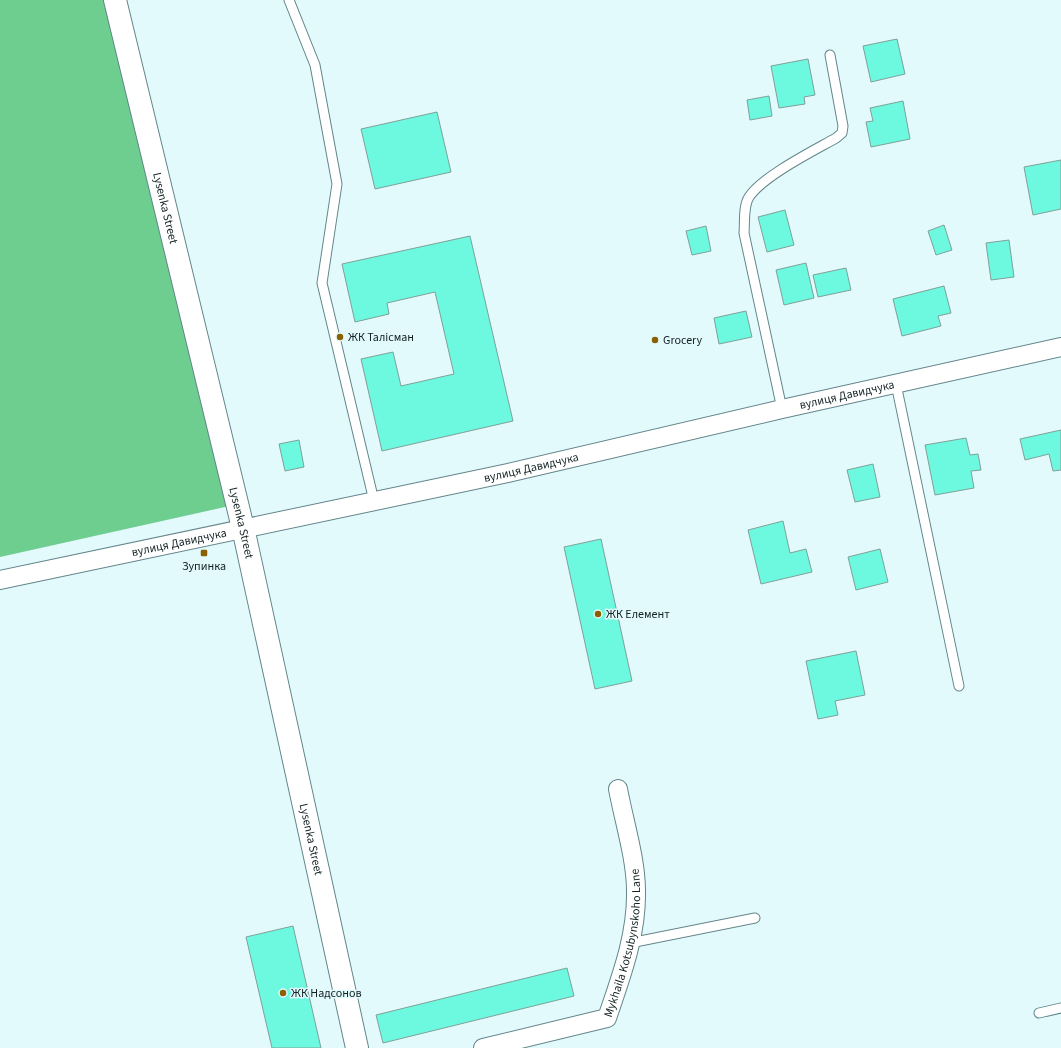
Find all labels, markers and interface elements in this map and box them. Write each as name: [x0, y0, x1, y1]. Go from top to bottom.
street label: Lysenka Street: [149, 171, 182, 245]
place label: ЖК Талiсман: [348, 329, 414, 346]
marker: ЖК Талiсман: [335, 332, 345, 342]
place label: Grocery: [663, 332, 703, 349]
marker: Grocery: [650, 335, 660, 345]
street label: вулиця Давидчука: [798, 376, 896, 413]
street label: вулиця Давидчука: [482, 448, 580, 486]
street label: Lysenka Street: [225, 485, 258, 560]
street label: вулиця Давидчука: [130, 524, 228, 561]
marker: Зупинка: [199, 548, 209, 558]
place label: Зупинка: [182, 558, 226, 575]
place label: ЖК Елемент: [606, 606, 670, 623]
marker: ЖК Елемент: [593, 609, 603, 619]
street label: Lysenka Street: [295, 802, 327, 877]
street label: Mykhaila Kotsubynskoho Lane: [599, 868, 645, 1019]
place label: ЖК Надсонов: [291, 985, 362, 1002]
marker: ЖК Надсонов: [278, 988, 288, 998]

